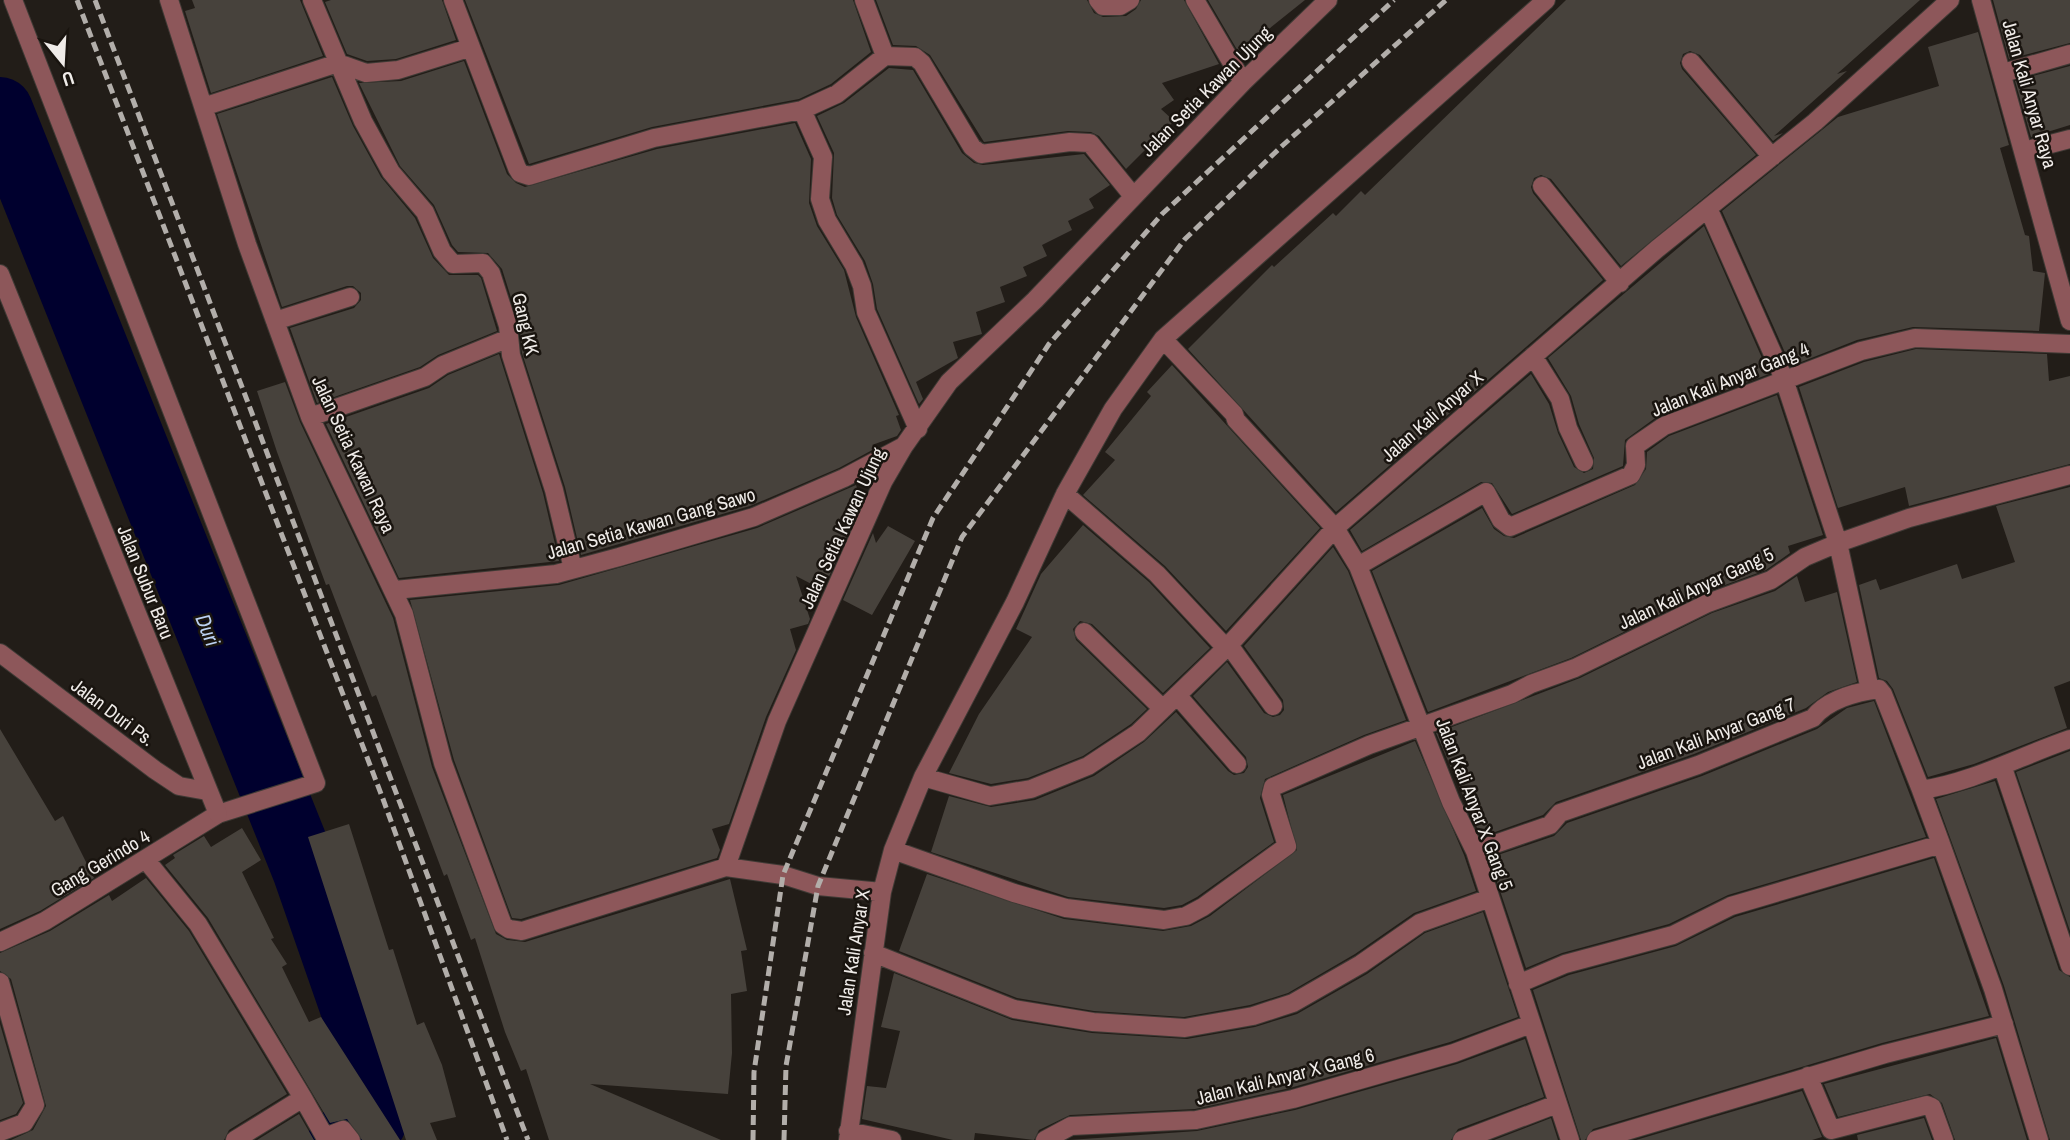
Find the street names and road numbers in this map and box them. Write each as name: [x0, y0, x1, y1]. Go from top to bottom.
street label: Jalan Kali Anyar Raya: [1996, 17, 2064, 172]
street label: Jalan Setia Kawan Ujung: [1135, 20, 1277, 162]
street label: Gang KK: [506, 290, 546, 358]
street label: Jalan Kali Anyar Gang 4: [1647, 335, 1813, 423]
street label: Jalan Kali Anyar X: [1375, 364, 1489, 468]
street label: Jalan Setia Kawan Raya: [306, 371, 402, 537]
street label: Jalan Setia Kawan Ujung: [793, 443, 891, 613]
street label: Jalan Setia Kawan Gang Sawo: [544, 481, 758, 565]
street label: Jalan Subur Baru: [111, 521, 181, 643]
street label: Jalan Kali Anyar Gang 5: [1614, 541, 1778, 635]
street label: Jalan Duri Ps.: [66, 672, 160, 752]
street label: Jalan Kali Anyar Gang 7: [1633, 691, 1799, 775]
street label: Jalan Kali Anyar X Gang 5: [1430, 714, 1520, 894]
street label: Gang Gerindo 4: [45, 823, 155, 903]
street label: Jalan Kali Anyar X: [830, 886, 876, 1017]
street label: Jalan Kali Anyar X Gang 6: [1193, 1041, 1377, 1111]

